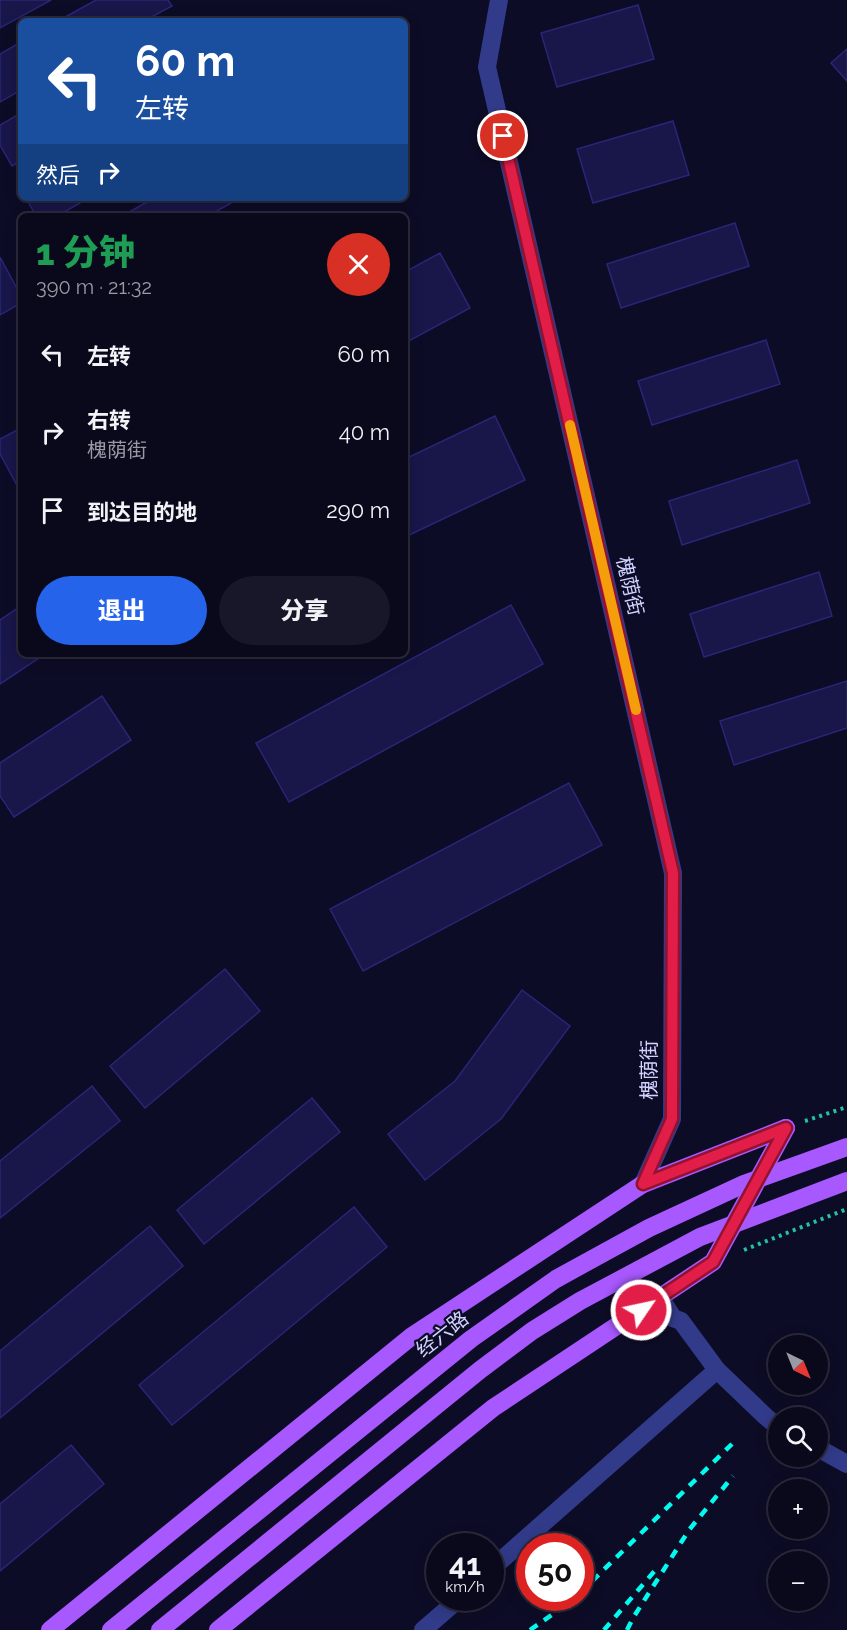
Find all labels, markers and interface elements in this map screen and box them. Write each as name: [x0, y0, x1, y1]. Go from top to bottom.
text: 60 m: [135, 37, 235, 86]
icon: left: [36, 42, 114, 120]
text: 左转: [135, 93, 189, 124]
pin: [477, 110, 528, 161]
icon: arrive: [486, 119, 519, 152]
icon: right: [92, 156, 125, 189]
text: 然后: [36, 162, 80, 188]
text: 1 分钟: [36, 231, 135, 273]
button: close: [327, 233, 390, 296]
text: 390 m · 21:32: [36, 275, 152, 299]
icon: left: [36, 338, 69, 371]
text: 60 m: [337, 341, 390, 367]
text: 左转: [87, 343, 131, 369]
text: 右转: [87, 407, 131, 433]
icon: right: [36, 416, 69, 449]
text: 40 m: [339, 419, 390, 445]
text: 槐荫街: [87, 438, 147, 462]
icon: arrive: [36, 494, 69, 527]
text: 290 m: [326, 497, 390, 523]
text: 到达目的地: [87, 499, 197, 525]
street label: 槐荫街: [612, 554, 648, 618]
button: 退出: [36, 576, 207, 645]
button: 分享: [219, 576, 390, 645]
street label: 槐荫街: [637, 1040, 661, 1100]
position arrow: [609, 1278, 673, 1342]
street label: 经六路: [411, 1306, 473, 1362]
north arrow: [768, 1335, 828, 1395]
map controls: [768, 1335, 828, 1611]
button: search: [768, 1407, 828, 1467]
button: +: [768, 1479, 828, 1539]
speed limit sign: 50: [516, 1533, 594, 1611]
text: 41: [449, 1547, 481, 1582]
button: −: [768, 1551, 828, 1611]
text: km/h: [445, 1578, 485, 1596]

